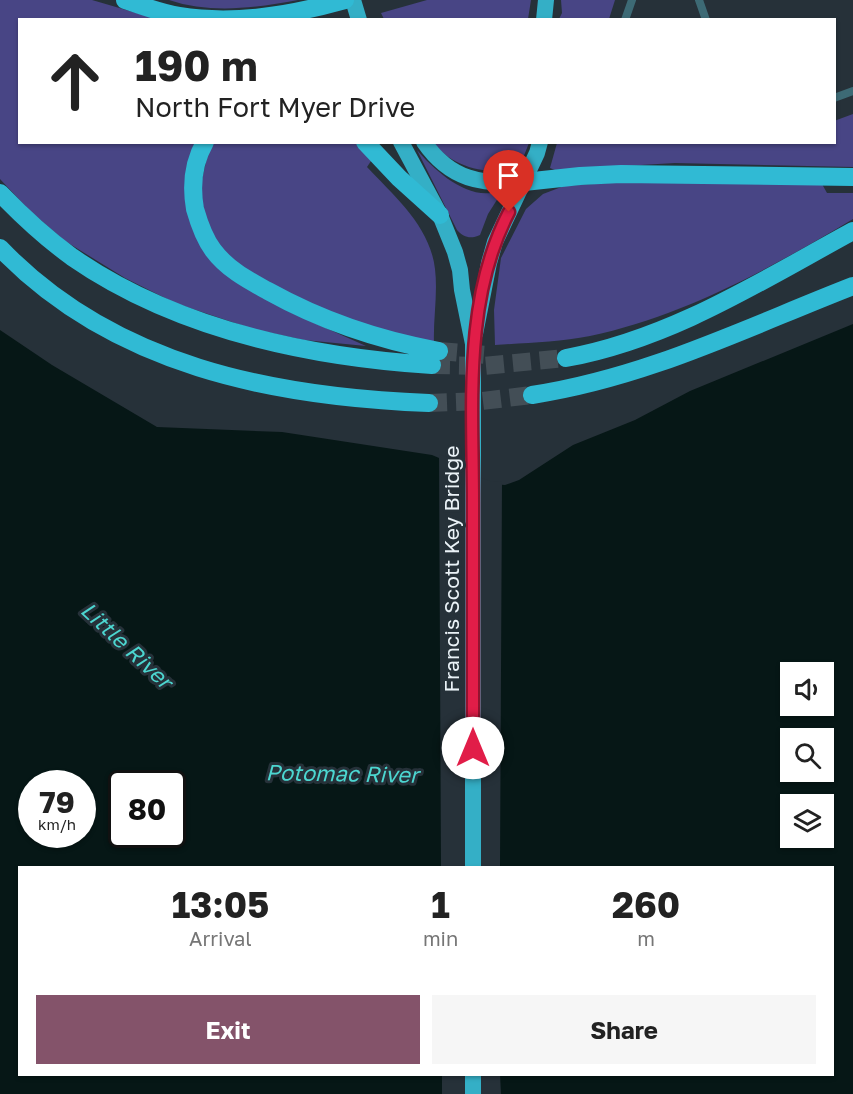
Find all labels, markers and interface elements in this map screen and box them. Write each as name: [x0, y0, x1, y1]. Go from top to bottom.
text: 190 m: [135, 40, 258, 90]
icon: ahead: [36, 42, 114, 120]
text: North Fort Myer Drive: [135, 91, 415, 123]
pin: [483, 150, 534, 212]
icon: arrive: [492, 159, 525, 192]
street label: Francis Scott Key Bridge: [438, 446, 464, 692]
water label: Little River: [76, 596, 181, 696]
map controls: [780, 662, 834, 848]
button: sound: [780, 662, 834, 716]
position arrow: [441, 716, 505, 780]
button: search: [780, 728, 834, 782]
water label: Potomac River: [265, 758, 422, 788]
speed limit sign: 80: [108, 770, 186, 848]
text: 79: [39, 784, 75, 820]
button: layers: [780, 794, 834, 848]
text: km/h: [38, 815, 76, 833]
text: 13:05: [172, 883, 269, 926]
text: 1: [431, 883, 450, 926]
text: 260: [612, 883, 680, 926]
text: Arrival: [189, 926, 252, 950]
text: min: [423, 926, 458, 950]
text: m: [637, 926, 655, 950]
button: Exit: [36, 995, 420, 1064]
button: Share: [432, 995, 816, 1064]

